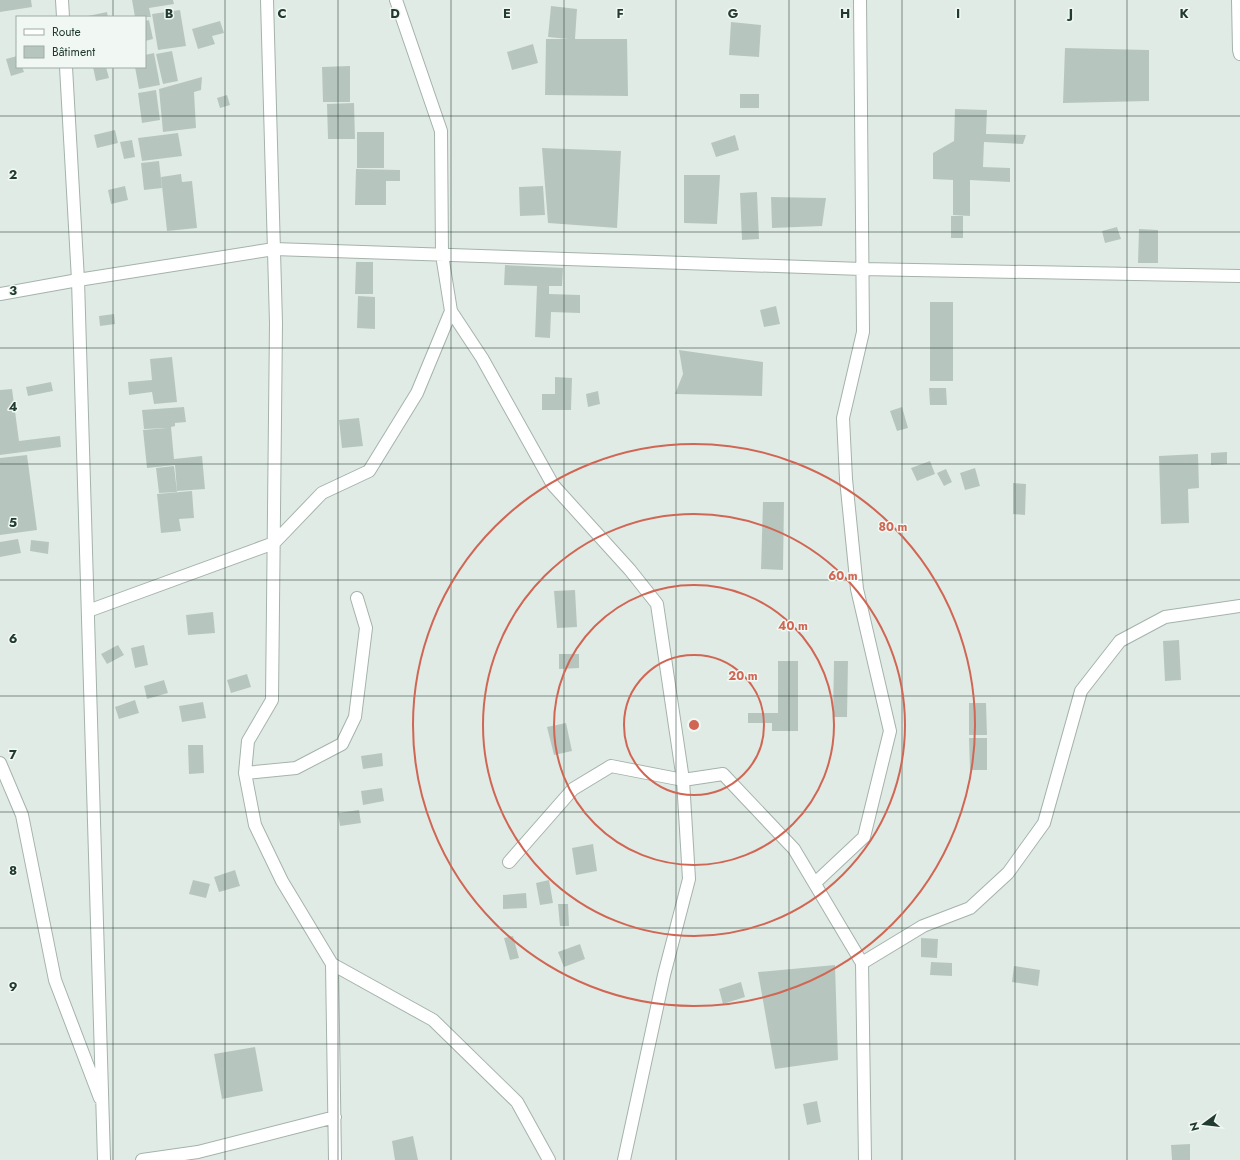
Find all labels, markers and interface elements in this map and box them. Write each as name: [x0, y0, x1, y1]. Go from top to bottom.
text: B: [165, 4, 174, 23]
text: C: [277, 4, 287, 23]
text: D: [390, 4, 400, 23]
text: E: [503, 4, 511, 23]
text: F: [616, 4, 624, 23]
text: G: [728, 4, 739, 23]
text: H: [840, 4, 850, 23]
text: I: [956, 4, 960, 23]
text: J: [1066, 4, 1073, 23]
text: K: [1179, 4, 1189, 23]
legend: [16, 16, 146, 68]
text: Route: [52, 23, 81, 41]
text: Bâtiment: [52, 43, 95, 61]
text: 2: [9, 165, 17, 184]
text: 3: [9, 281, 17, 300]
text: 4: [8, 397, 18, 416]
text: 5: [9, 513, 17, 532]
text: 80 m: [879, 518, 908, 536]
text: 60 m: [828, 567, 858, 585]
text: 40 m: [778, 617, 808, 635]
text: 6: [9, 629, 18, 648]
text: 20 m: [728, 667, 758, 685]
centre of rings: [687, 718, 701, 732]
text: 7: [9, 745, 17, 764]
text: 8: [9, 861, 17, 880]
text: 9: [9, 977, 18, 996]
north arrow: [1184, 1104, 1224, 1144]
text: N: [1185, 1120, 1203, 1133]

